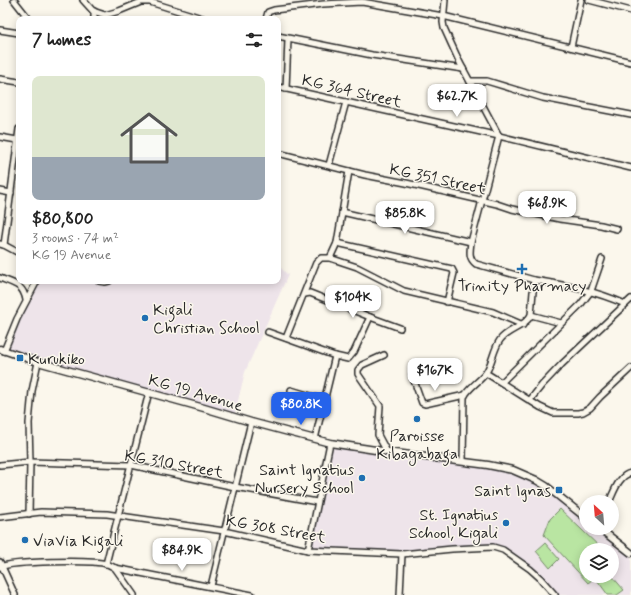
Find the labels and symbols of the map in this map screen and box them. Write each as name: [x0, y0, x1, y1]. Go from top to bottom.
street label: KG 364 Street: [300, 70, 404, 113]
pin: $62.7K: [424, 84, 490, 118]
street label: KG 351 Street: [387, 159, 489, 200]
pin: $68.9K: [514, 191, 580, 225]
pin: $85.8K: [372, 201, 438, 235]
marker: Trinity Pharmacy: [517, 264, 527, 274]
place label: Trinity Pharmacy: [458, 276, 586, 297]
pin: $104K: [325, 285, 381, 319]
place label: Kigali Christian School: [153, 300, 260, 339]
marker: Kigali Christian School: [140, 313, 150, 323]
place label: Kurukiko: [28, 349, 85, 370]
marker: Kurukiko: [15, 353, 25, 363]
pin: $167K: [407, 358, 463, 392]
street label: KG 19 Avenue: [146, 370, 245, 417]
pin: $80.8K: [268, 392, 334, 426]
marker: Paroisse Kibagabaga: [412, 414, 422, 424]
place label: Paroisse Kibagabaga: [376, 426, 458, 466]
street label: KG 310 Street: [123, 445, 225, 484]
place label: Saint Ignatius Nursery School: [255, 460, 354, 499]
marker: Saint Ignatius Nursery School: [357, 473, 367, 483]
place label: Saint Ignas: [474, 481, 551, 502]
marker: Saint Ignas: [554, 485, 564, 495]
north arrow: [579, 495, 619, 535]
place label: St. Ignatius School, Kigali: [409, 505, 498, 545]
street label: KG 308 Street: [224, 510, 328, 549]
marker: St. Ignatius School, Kigali: [501, 518, 511, 528]
place label: ViaVia Kigali: [33, 531, 123, 553]
marker: ViaVia Kigali: [20, 535, 30, 545]
pin: $84.9K: [149, 538, 215, 572]

